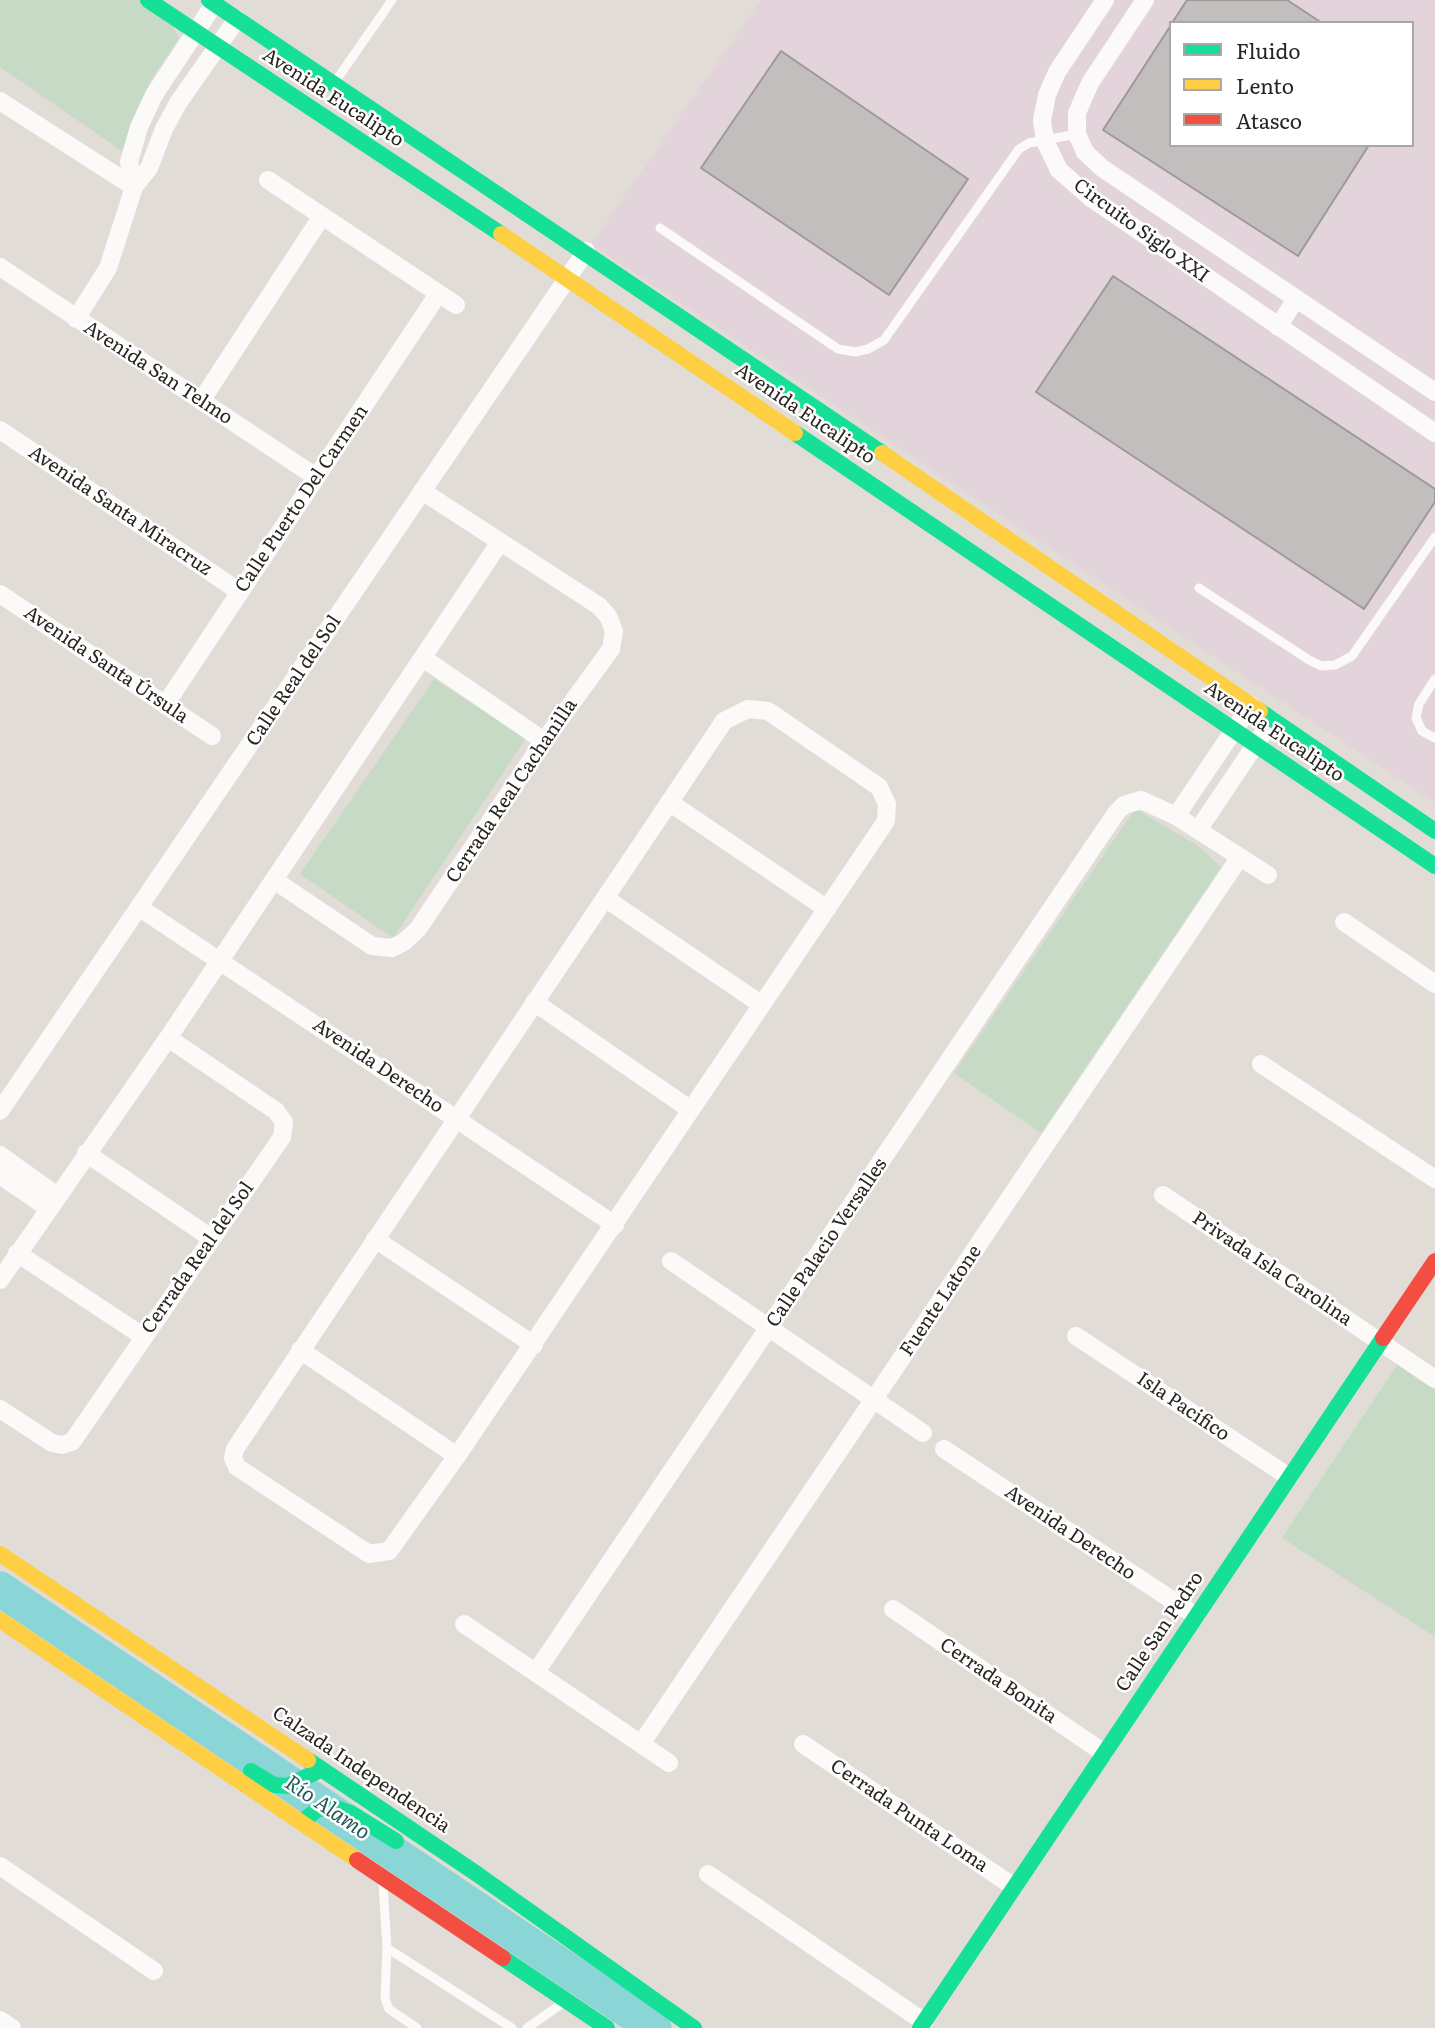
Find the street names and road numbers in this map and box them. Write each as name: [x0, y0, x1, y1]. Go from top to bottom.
street label: Avenida Eucalipto: [258, 44, 408, 152]
street label: Circuito Siglo XXI: [1069, 174, 1213, 288]
street label: Avenida San Telmo: [79, 316, 237, 430]
street label: Avenida Eucalipto: [731, 359, 879, 469]
street label: Calle Puerto Del Carmen: [231, 401, 373, 597]
street label: Avenida Santa Miracruz: [24, 441, 216, 581]
street label: Avenida Santa Úrsula: [20, 602, 192, 728]
street label: Calle Real del Sol: [242, 611, 346, 751]
street label: Avenida Eucalipto: [1200, 677, 1348, 787]
street label: Cerrada Real Cachanilla: [442, 695, 582, 887]
street label: Avenida Derecho: [308, 1014, 448, 1118]
street label: Calle Palacio Versalles: [762, 1154, 892, 1332]
street label: Cerrada Real del Sol: [137, 1178, 259, 1338]
street label: Privada Isla Carolina: [1188, 1207, 1356, 1331]
street label: Fuente Latone: [896, 1241, 986, 1361]
street label: Isla Pacifico: [1132, 1368, 1234, 1446]
street label: Avenida Derecho: [1000, 1481, 1140, 1585]
street label: Calle San Pedro: [1111, 1568, 1209, 1696]
street label: Cerrada Bonita: [935, 1633, 1061, 1729]
street label: Calzada Independencia: [268, 1702, 454, 1838]
street label: Cerrada Punta Loma: [826, 1755, 992, 1877]

